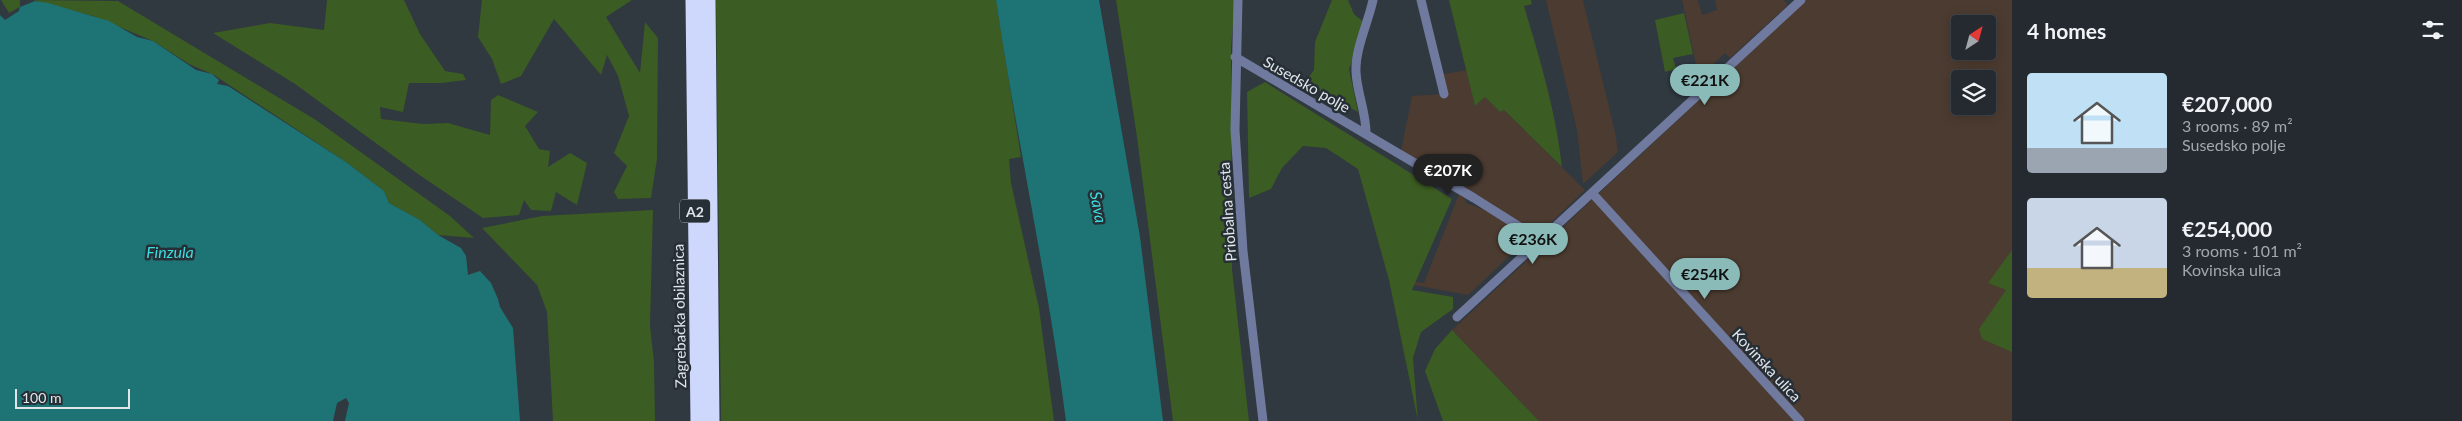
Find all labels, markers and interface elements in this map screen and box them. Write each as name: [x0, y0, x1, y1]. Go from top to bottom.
north arrow: [1951, 15, 1996, 60]
map controls: [1951, 15, 1996, 115]
icon: filters: [2419, 16, 2447, 44]
text: 4 homes: [2027, 18, 2106, 43]
street label: Susedsko polje: [1260, 52, 1354, 116]
pin: €221K: [1670, 64, 1740, 106]
text: €221K: [1681, 70, 1729, 89]
button: layers: [1951, 70, 1996, 115]
text: €207,000: [2182, 91, 2272, 116]
icon: home: [2067, 93, 2127, 153]
text: 3 rooms · 89 m²: [2182, 116, 2293, 135]
text: Susedsko polje: [2182, 135, 2286, 154]
pin: €207K: [1413, 154, 1483, 196]
text: €207K: [1424, 160, 1472, 179]
street label: Priobalna cesta: [1215, 162, 1239, 262]
water label: Sava: [1087, 190, 1111, 224]
road number: A2: [680, 200, 710, 222]
text: €254,000: [2182, 216, 2272, 241]
icon: home: [2067, 218, 2127, 278]
pin: €236K: [1498, 222, 1568, 265]
text: €236K: [1509, 229, 1557, 248]
text: 3 rooms · 101 m²: [2182, 241, 2302, 260]
water label: Finzula: [146, 242, 194, 261]
street label: Zagrebačka obilaznica: [669, 244, 689, 388]
pin: €254K: [1670, 258, 1740, 300]
text: Kovinska ulica: [2182, 260, 2281, 279]
text: €254K: [1681, 264, 1729, 283]
street label: Kovinska ulica: [1729, 325, 1805, 405]
scale bar: [15, 386, 130, 409]
text: 100 m: [22, 389, 61, 406]

